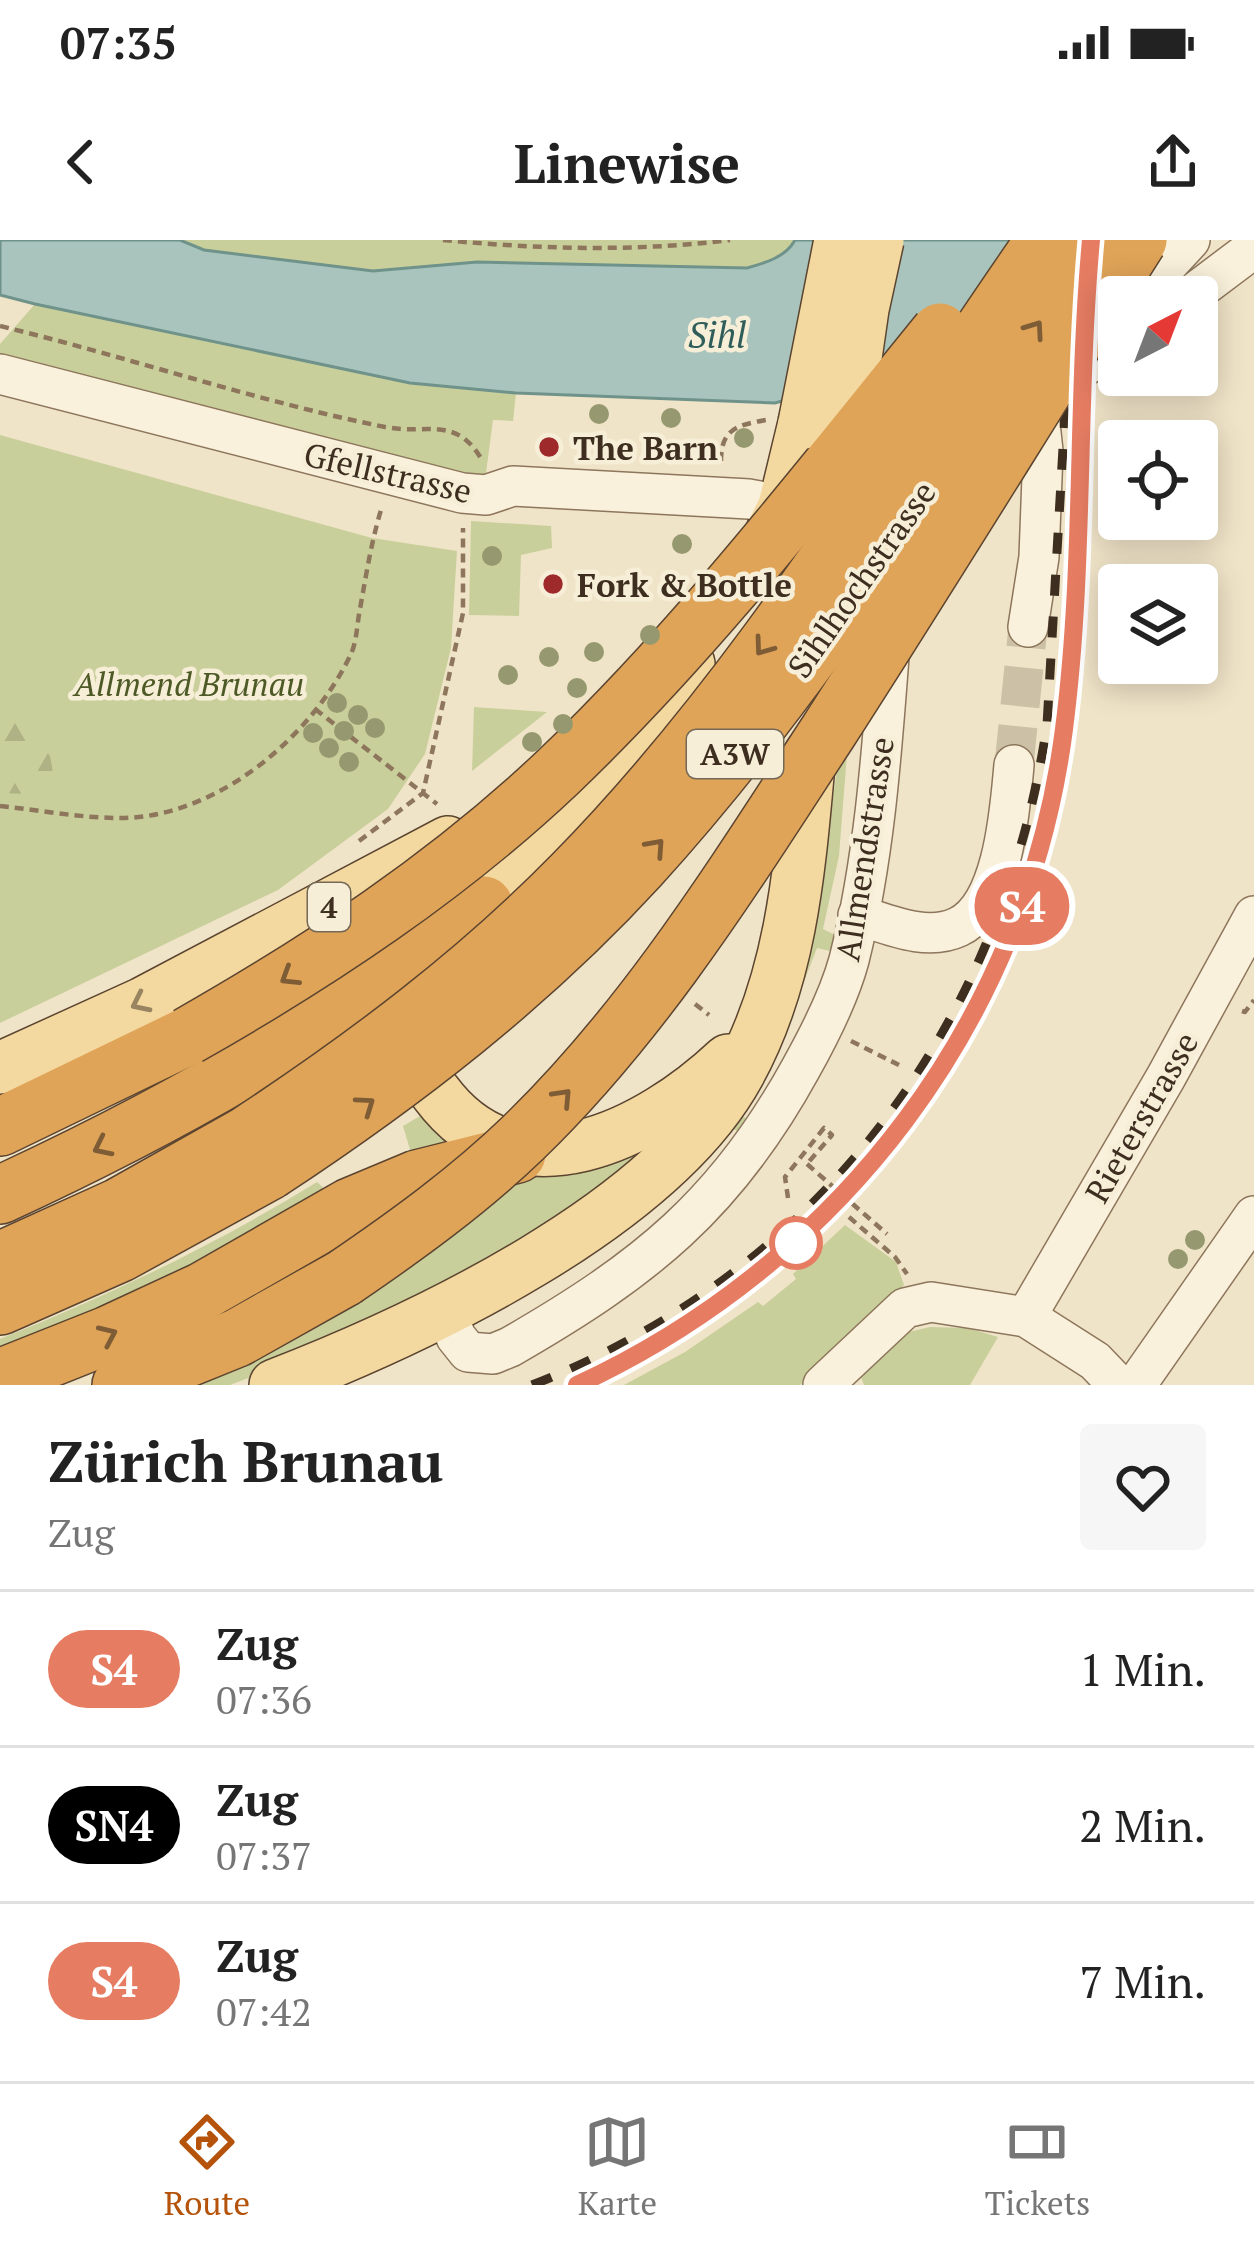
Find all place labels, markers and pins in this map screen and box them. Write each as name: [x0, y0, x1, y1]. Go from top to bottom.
place label: The Barn: [573, 426, 718, 469]
marker: The Barn: [536, 434, 562, 460]
place label: Fork & Bottle: [577, 563, 792, 606]
marker: Fork & Bottle: [540, 571, 566, 597]
unlabelled marker: [771, 1218, 821, 1268]

